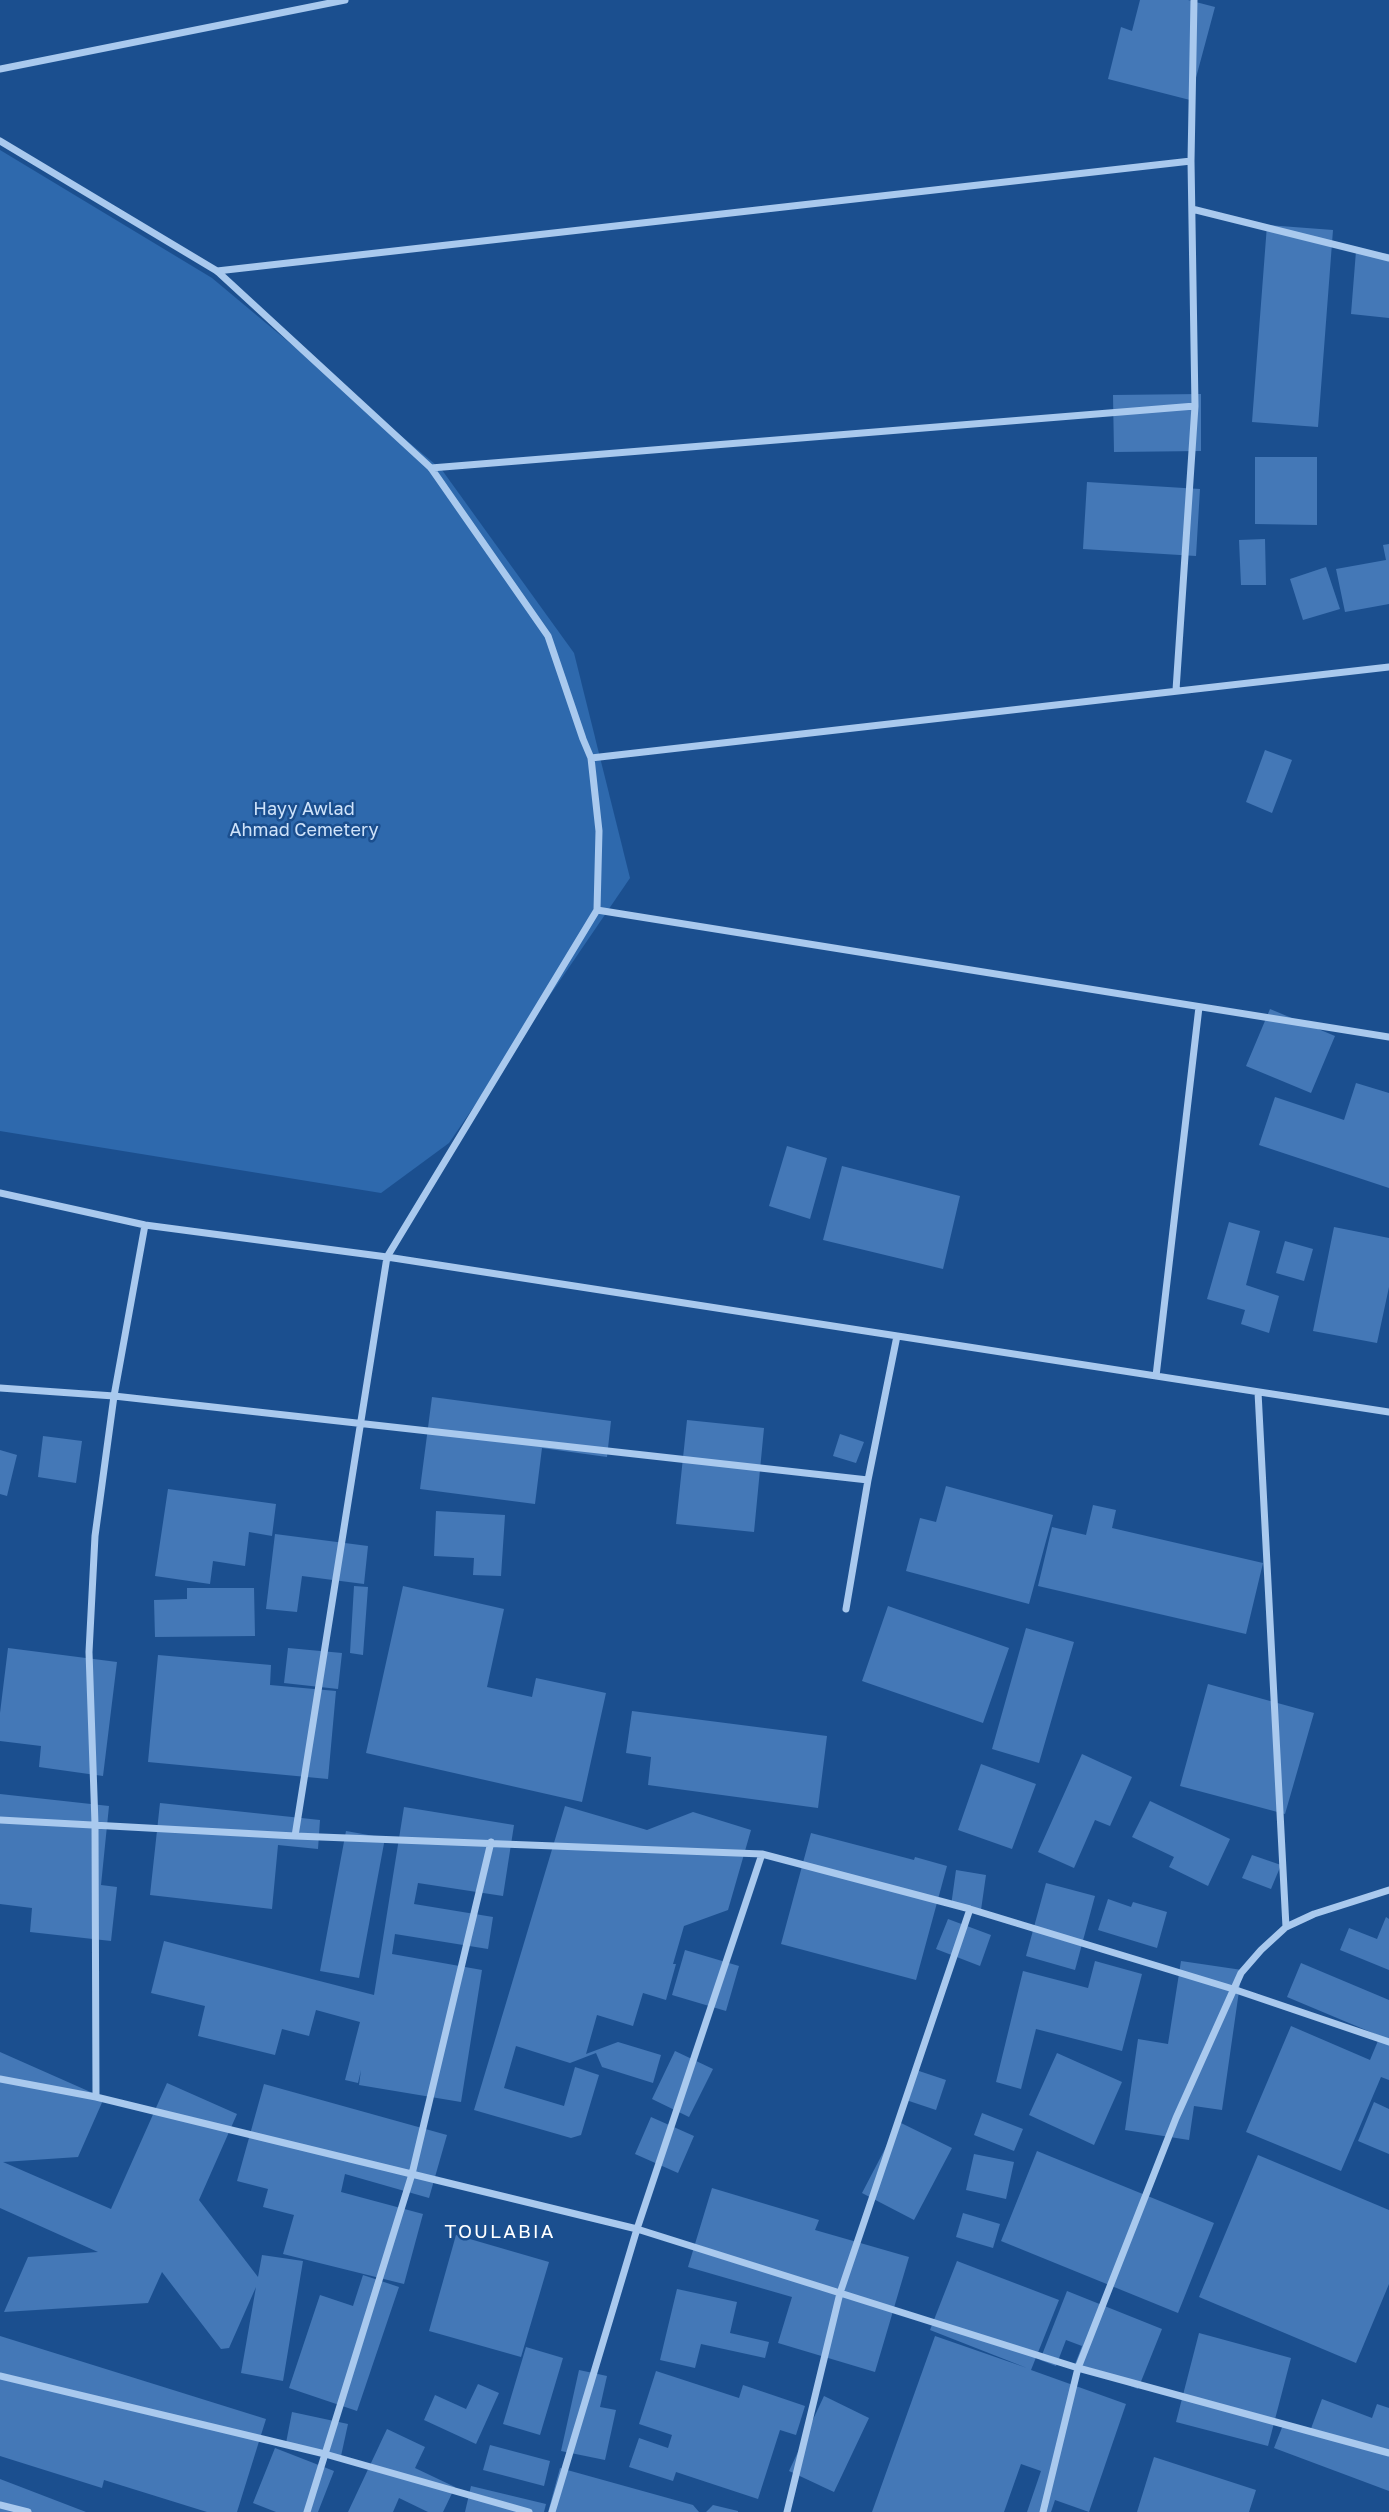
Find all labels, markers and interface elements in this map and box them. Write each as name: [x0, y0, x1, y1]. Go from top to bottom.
park label: Hayy Awlad Ahmad Cemetery: [229, 798, 379, 840]
district label: TOULABIA: [446, 2221, 554, 2243]

